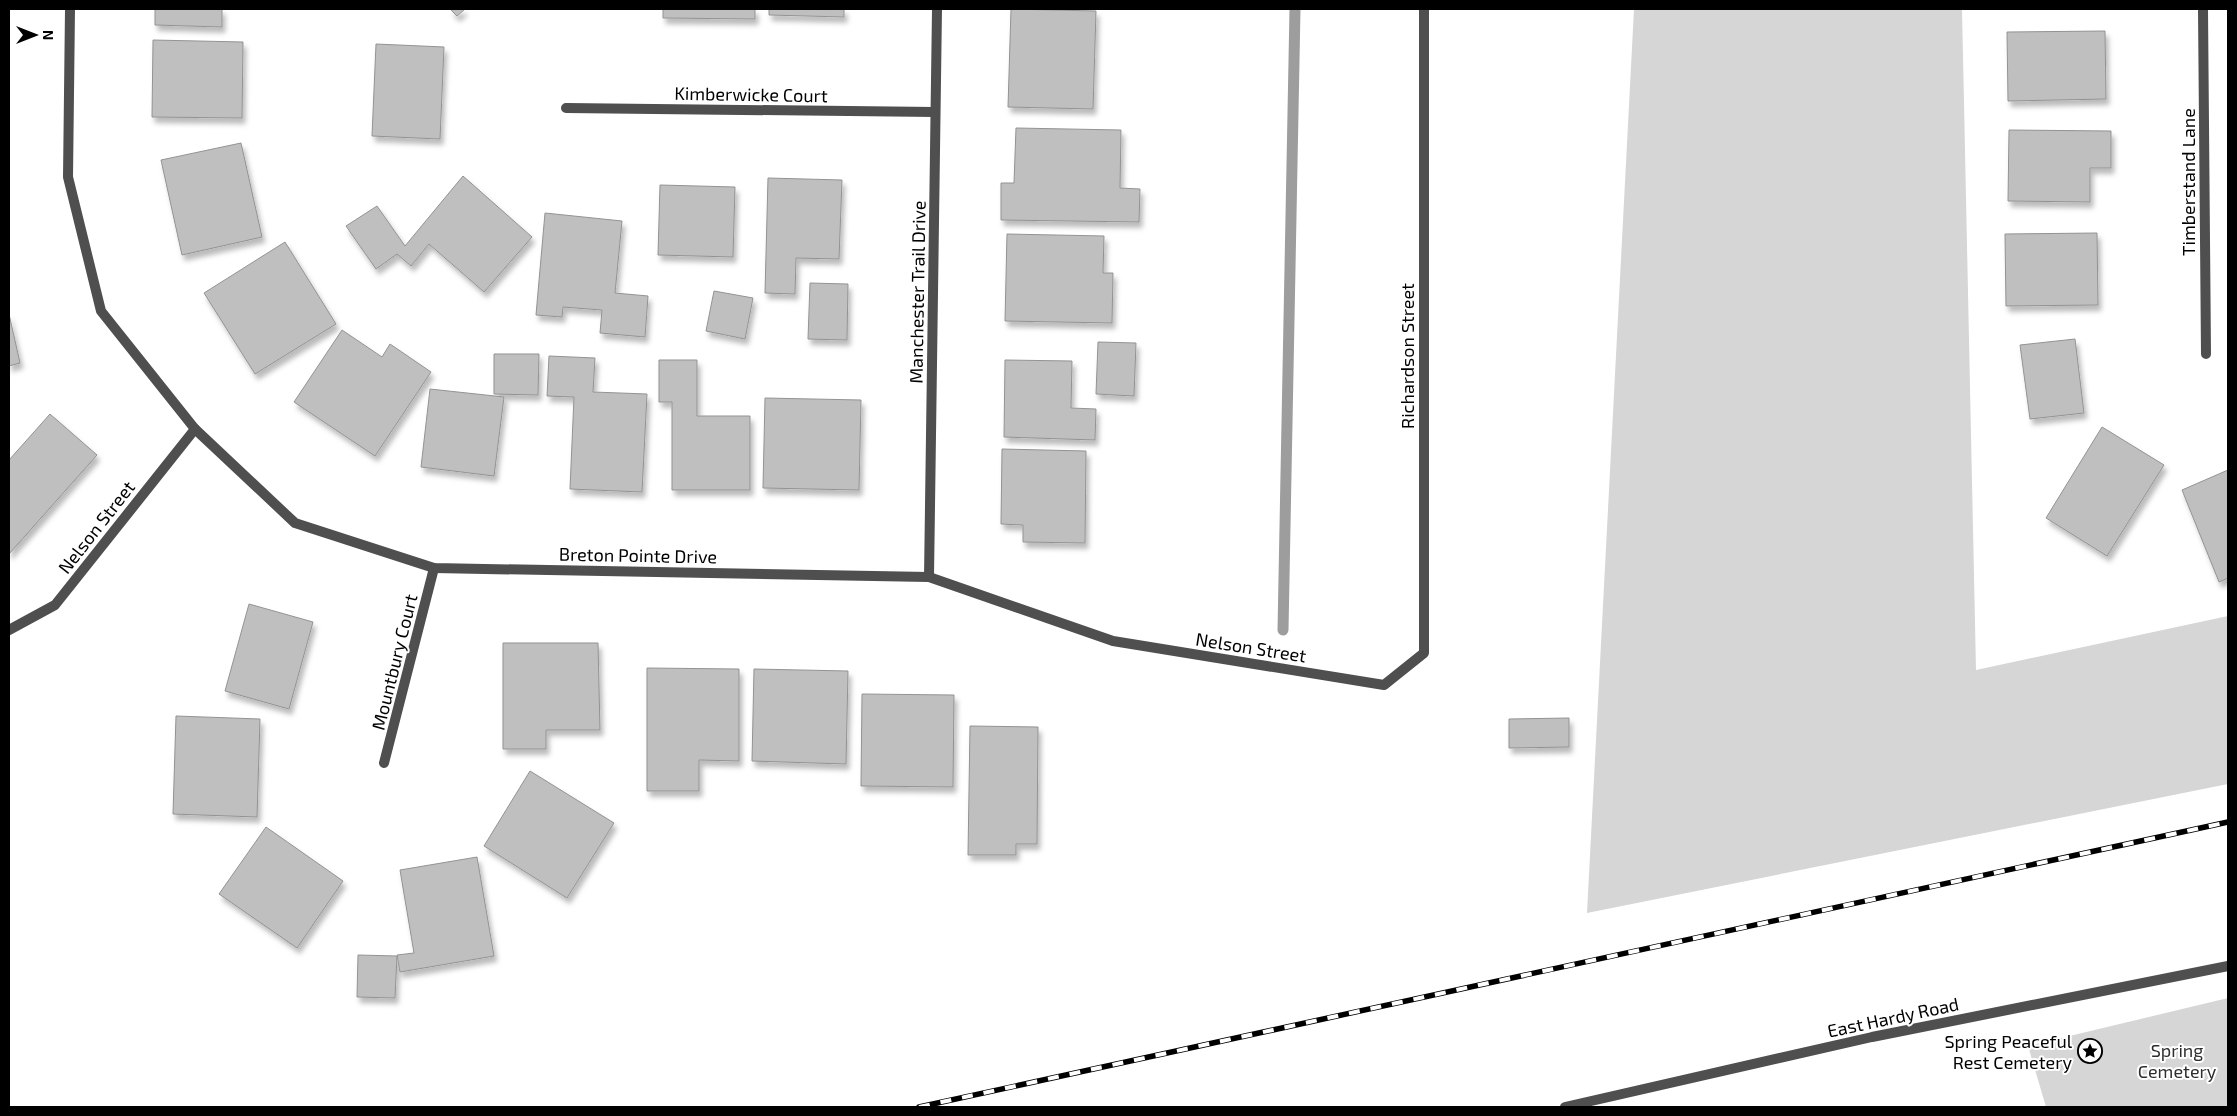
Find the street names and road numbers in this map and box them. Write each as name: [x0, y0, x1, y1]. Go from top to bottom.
street label: Kimberwicke Court: [674, 82, 828, 106]
street label: Timberstand Lane: [2177, 108, 2199, 256]
street label: Manchester Trail Drive: [904, 200, 930, 384]
street label: Richardson Street: [1396, 283, 1418, 429]
street label: Nelson Street: [53, 476, 139, 578]
street label: Breton Pointe Drive: [559, 543, 717, 567]
street label: Mountbury Court: [366, 592, 422, 732]
street label: Nelson Street: [1194, 627, 1308, 667]
street label: East Hardy Road: [1825, 992, 1961, 1042]

